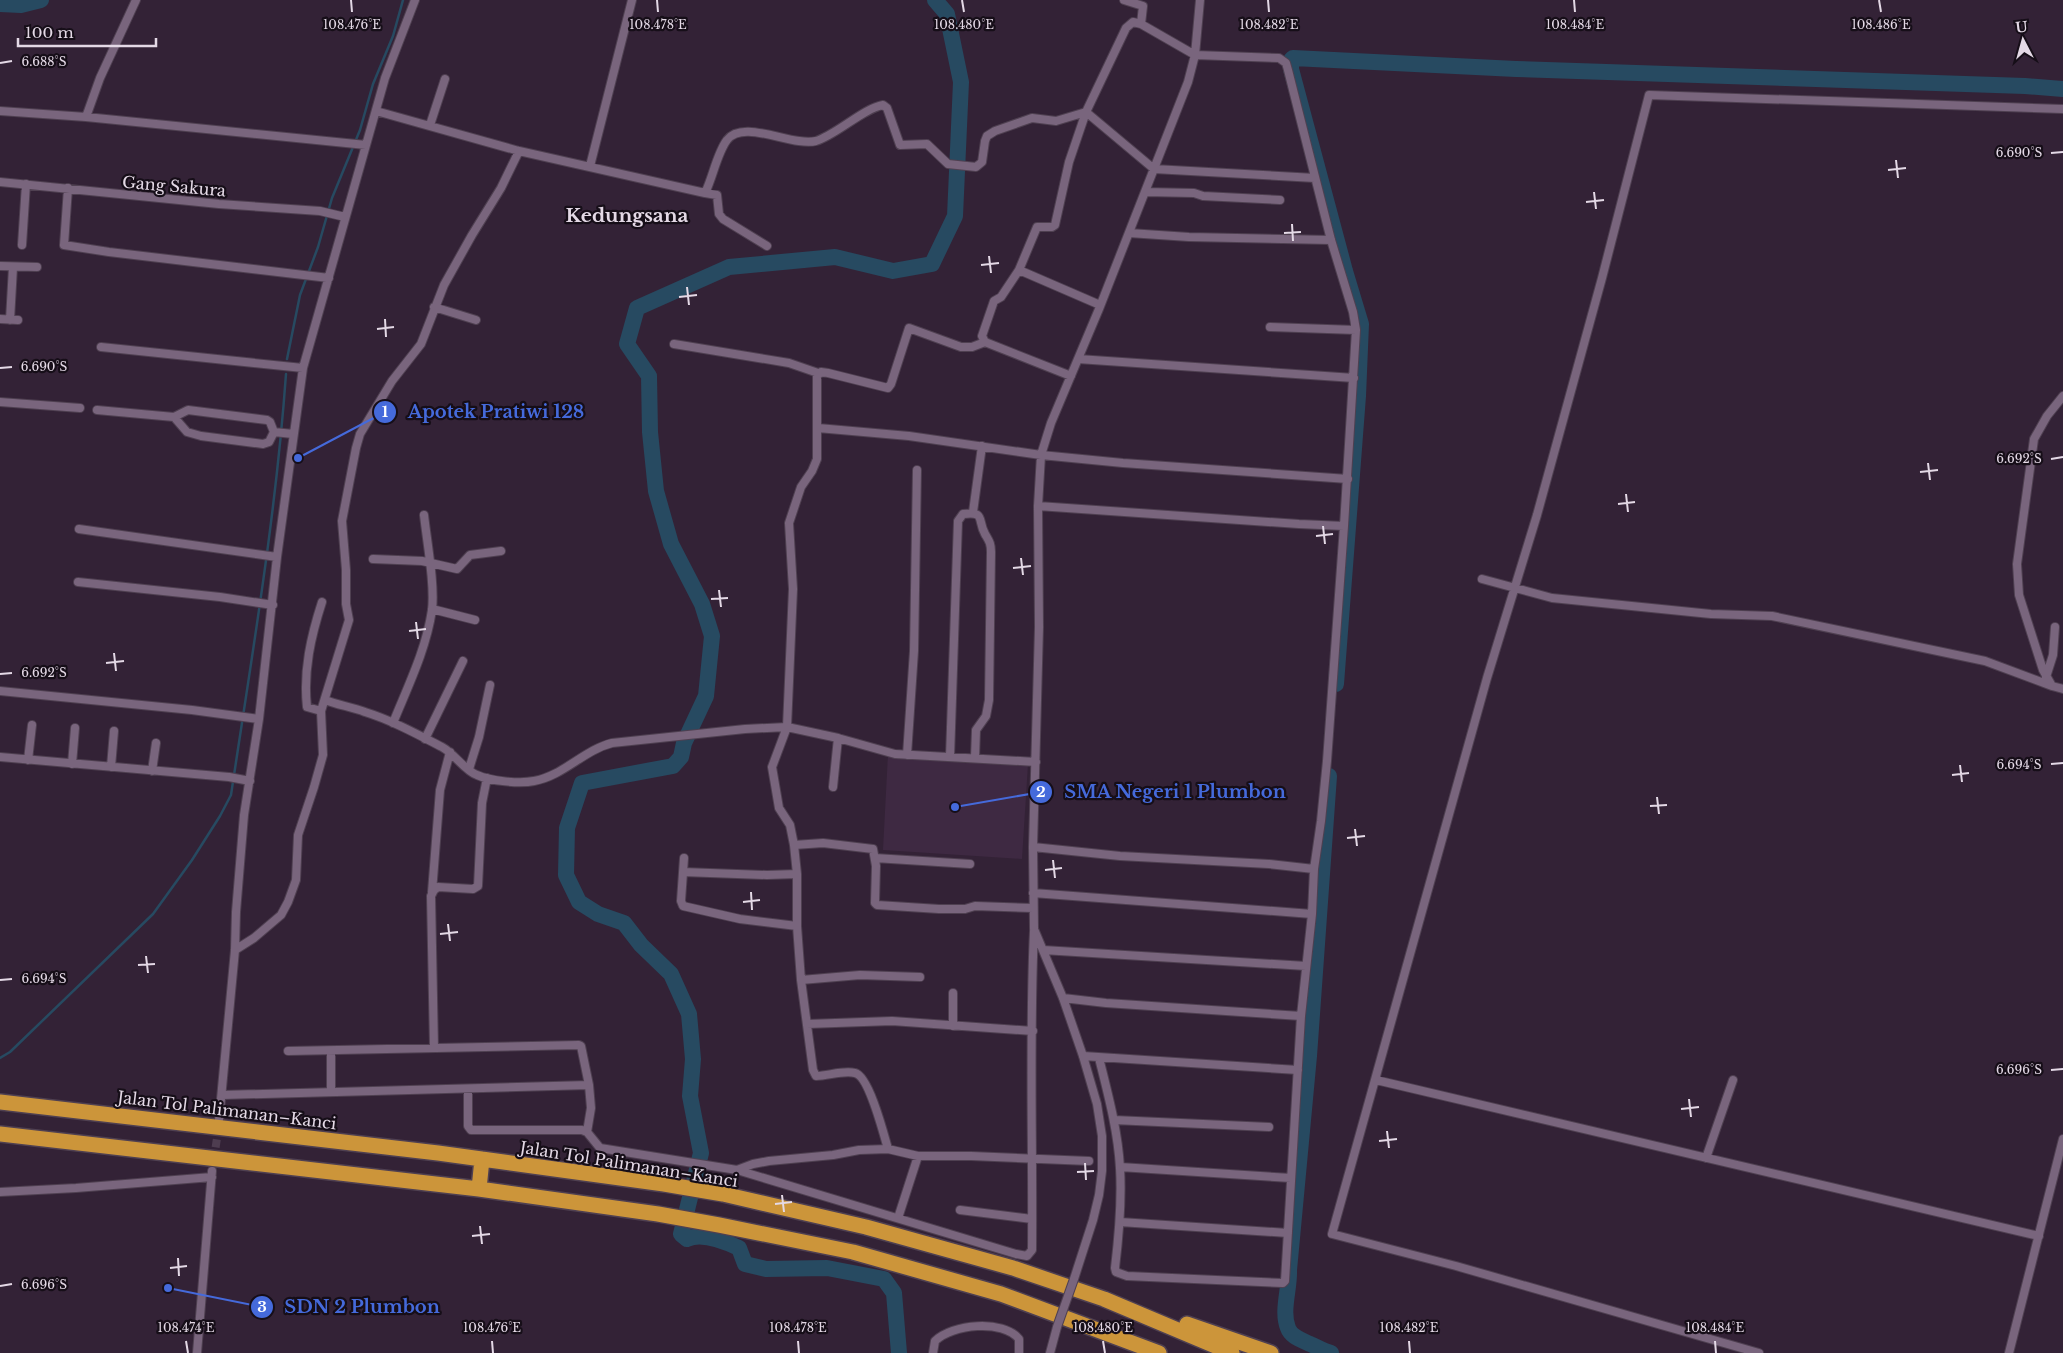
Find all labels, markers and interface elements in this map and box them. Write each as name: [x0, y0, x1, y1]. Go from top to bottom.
scale bar: [18, 15, 155, 47]
north arrow: [1998, 15, 2048, 65]
text: 108.476°E: [323, 17, 381, 32]
text: 108.478°E: [629, 17, 687, 32]
text: 108.480°E: [934, 17, 994, 32]
text: 108.482°E: [1240, 17, 1299, 32]
text: 108.484°E: [1546, 17, 1604, 32]
text: 108.486°E: [1851, 17, 1911, 32]
text: U: [2015, 17, 2029, 37]
text: 100 m: [25, 23, 74, 42]
text: 6.688°S: [22, 54, 67, 69]
text: 6.690°S: [1996, 145, 2043, 160]
street label: Gang Sakura: [121, 172, 227, 201]
district label: Kedungsana: [566, 204, 689, 227]
text: 6.690°S: [21, 359, 68, 374]
callout: Apotek Pratiwi 128: [372, 396, 594, 429]
text: Apotek Pratiwi 128: [407, 401, 584, 423]
text: 1: [382, 402, 389, 421]
text: 6.692°S: [1996, 451, 2042, 466]
text: 6.692°S: [21, 665, 67, 680]
text: 6.694°S: [1997, 757, 2042, 772]
callout: SMA Negeri 1 Plumbon: [1029, 776, 1296, 809]
text: SMA Negeri 1 Plumbon: [1064, 781, 1286, 803]
text: 2: [1036, 782, 1046, 801]
text: 6.694°S: [22, 971, 67, 986]
text: 6.696°S: [1996, 1062, 2042, 1077]
street label: Jalan Tol Palimanan–Kanci: [115, 1086, 338, 1133]
street label: Jalan Tol Palimanan–Kanci: [517, 1137, 740, 1191]
text: 6.696°S: [21, 1277, 67, 1292]
callout: SDN 2 Plumbon: [249, 1290, 450, 1323]
text: SDN 2 Plumbon: [284, 1296, 440, 1318]
text: 3: [257, 1297, 267, 1316]
text: 108.474°E: [158, 1320, 215, 1335]
text: 108.476°E: [463, 1320, 521, 1335]
text: 108.478°E: [769, 1320, 827, 1335]
text: 108.480°E: [1073, 1320, 1133, 1335]
text: 108.482°E: [1380, 1320, 1439, 1335]
text: 108.484°E: [1686, 1320, 1744, 1335]

